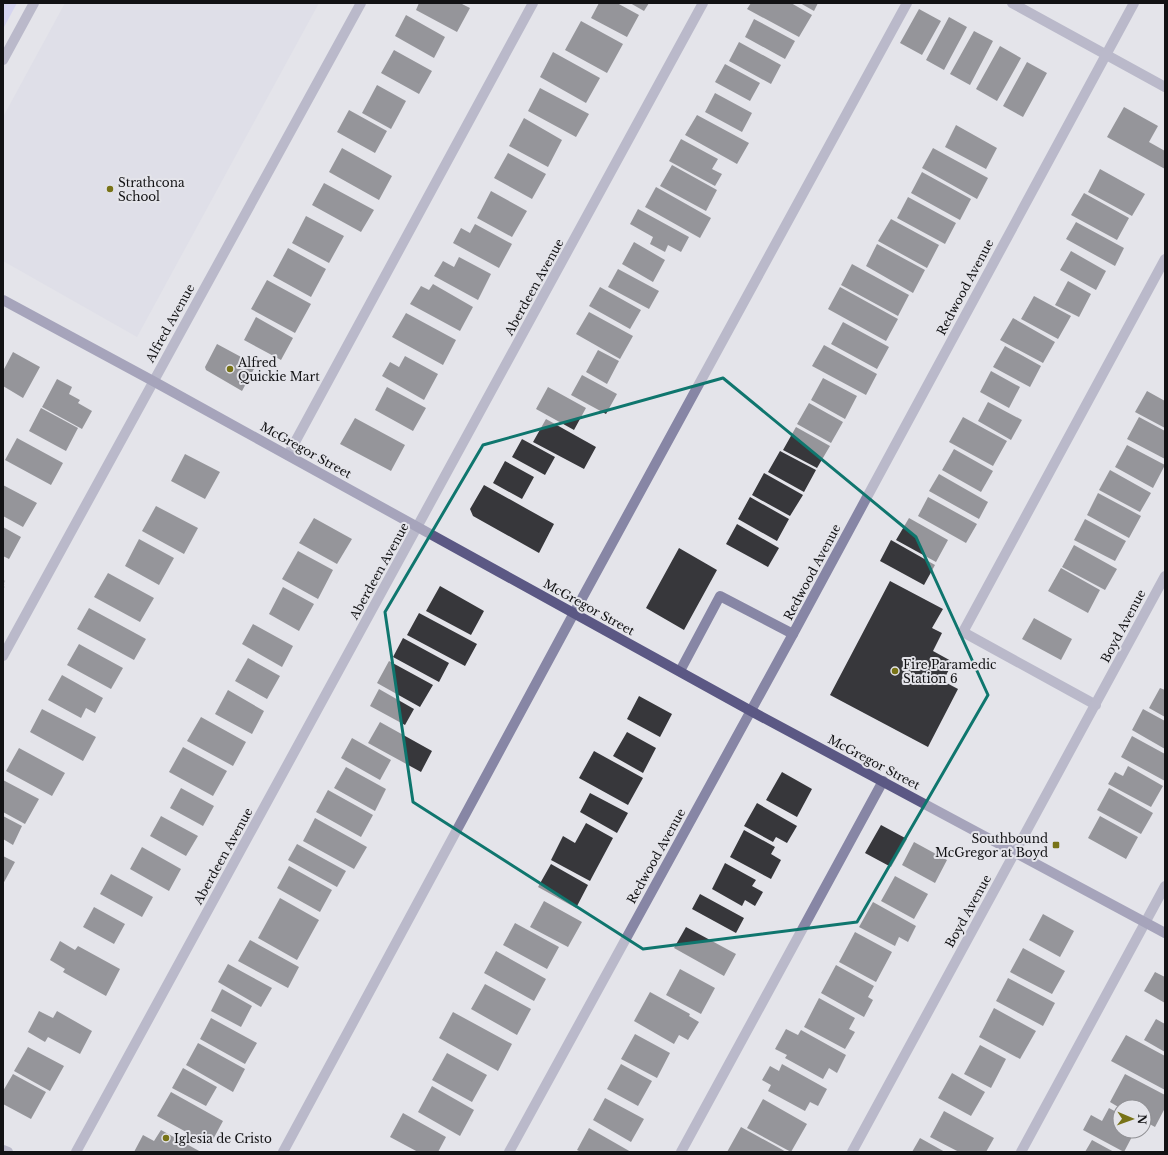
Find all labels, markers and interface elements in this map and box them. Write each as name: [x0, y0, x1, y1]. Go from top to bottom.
place label: Strathcona School: [118, 175, 185, 204]
marker: Strathcona School: [105, 184, 115, 194]
street label: Aberdeen Avenue: [501, 236, 567, 339]
street label: Redwood Avenue: [933, 236, 997, 338]
street label: Alfred Avenue: [142, 281, 198, 366]
place label: Alfred Quickie Mart: [237, 355, 320, 384]
marker: Alfred Quickie Mart: [225, 364, 235, 374]
street label: McGregor Street: [258, 419, 355, 482]
street label: Aberdeen Avenue: [346, 520, 412, 623]
street label: Redwood Avenue: [780, 521, 844, 623]
street label: McGregor Street: [541, 576, 638, 639]
street label: Boyd Avenue: [1097, 587, 1149, 665]
place label: Fire Paramedic Station 6: [903, 657, 997, 686]
marker: Fire Paramedic Station 6: [890, 666, 900, 676]
street label: McGregor Street: [825, 731, 923, 793]
street label: Aberdeen Avenue: [190, 805, 256, 908]
street label: Redwood Avenue: [624, 806, 688, 906]
place label: Southbound McGregor at Boyd: [935, 831, 1048, 860]
marker: Southbound McGregor at Boyd: [1051, 840, 1061, 850]
street label: Boyd Avenue: [942, 872, 994, 950]
north arrow: [1112, 1099, 1152, 1139]
text: N: [1135, 1114, 1149, 1125]
place label: Iglesia de Cristo: [174, 1131, 272, 1146]
marker: Iglesia de Cristo: [161, 1133, 171, 1143]

